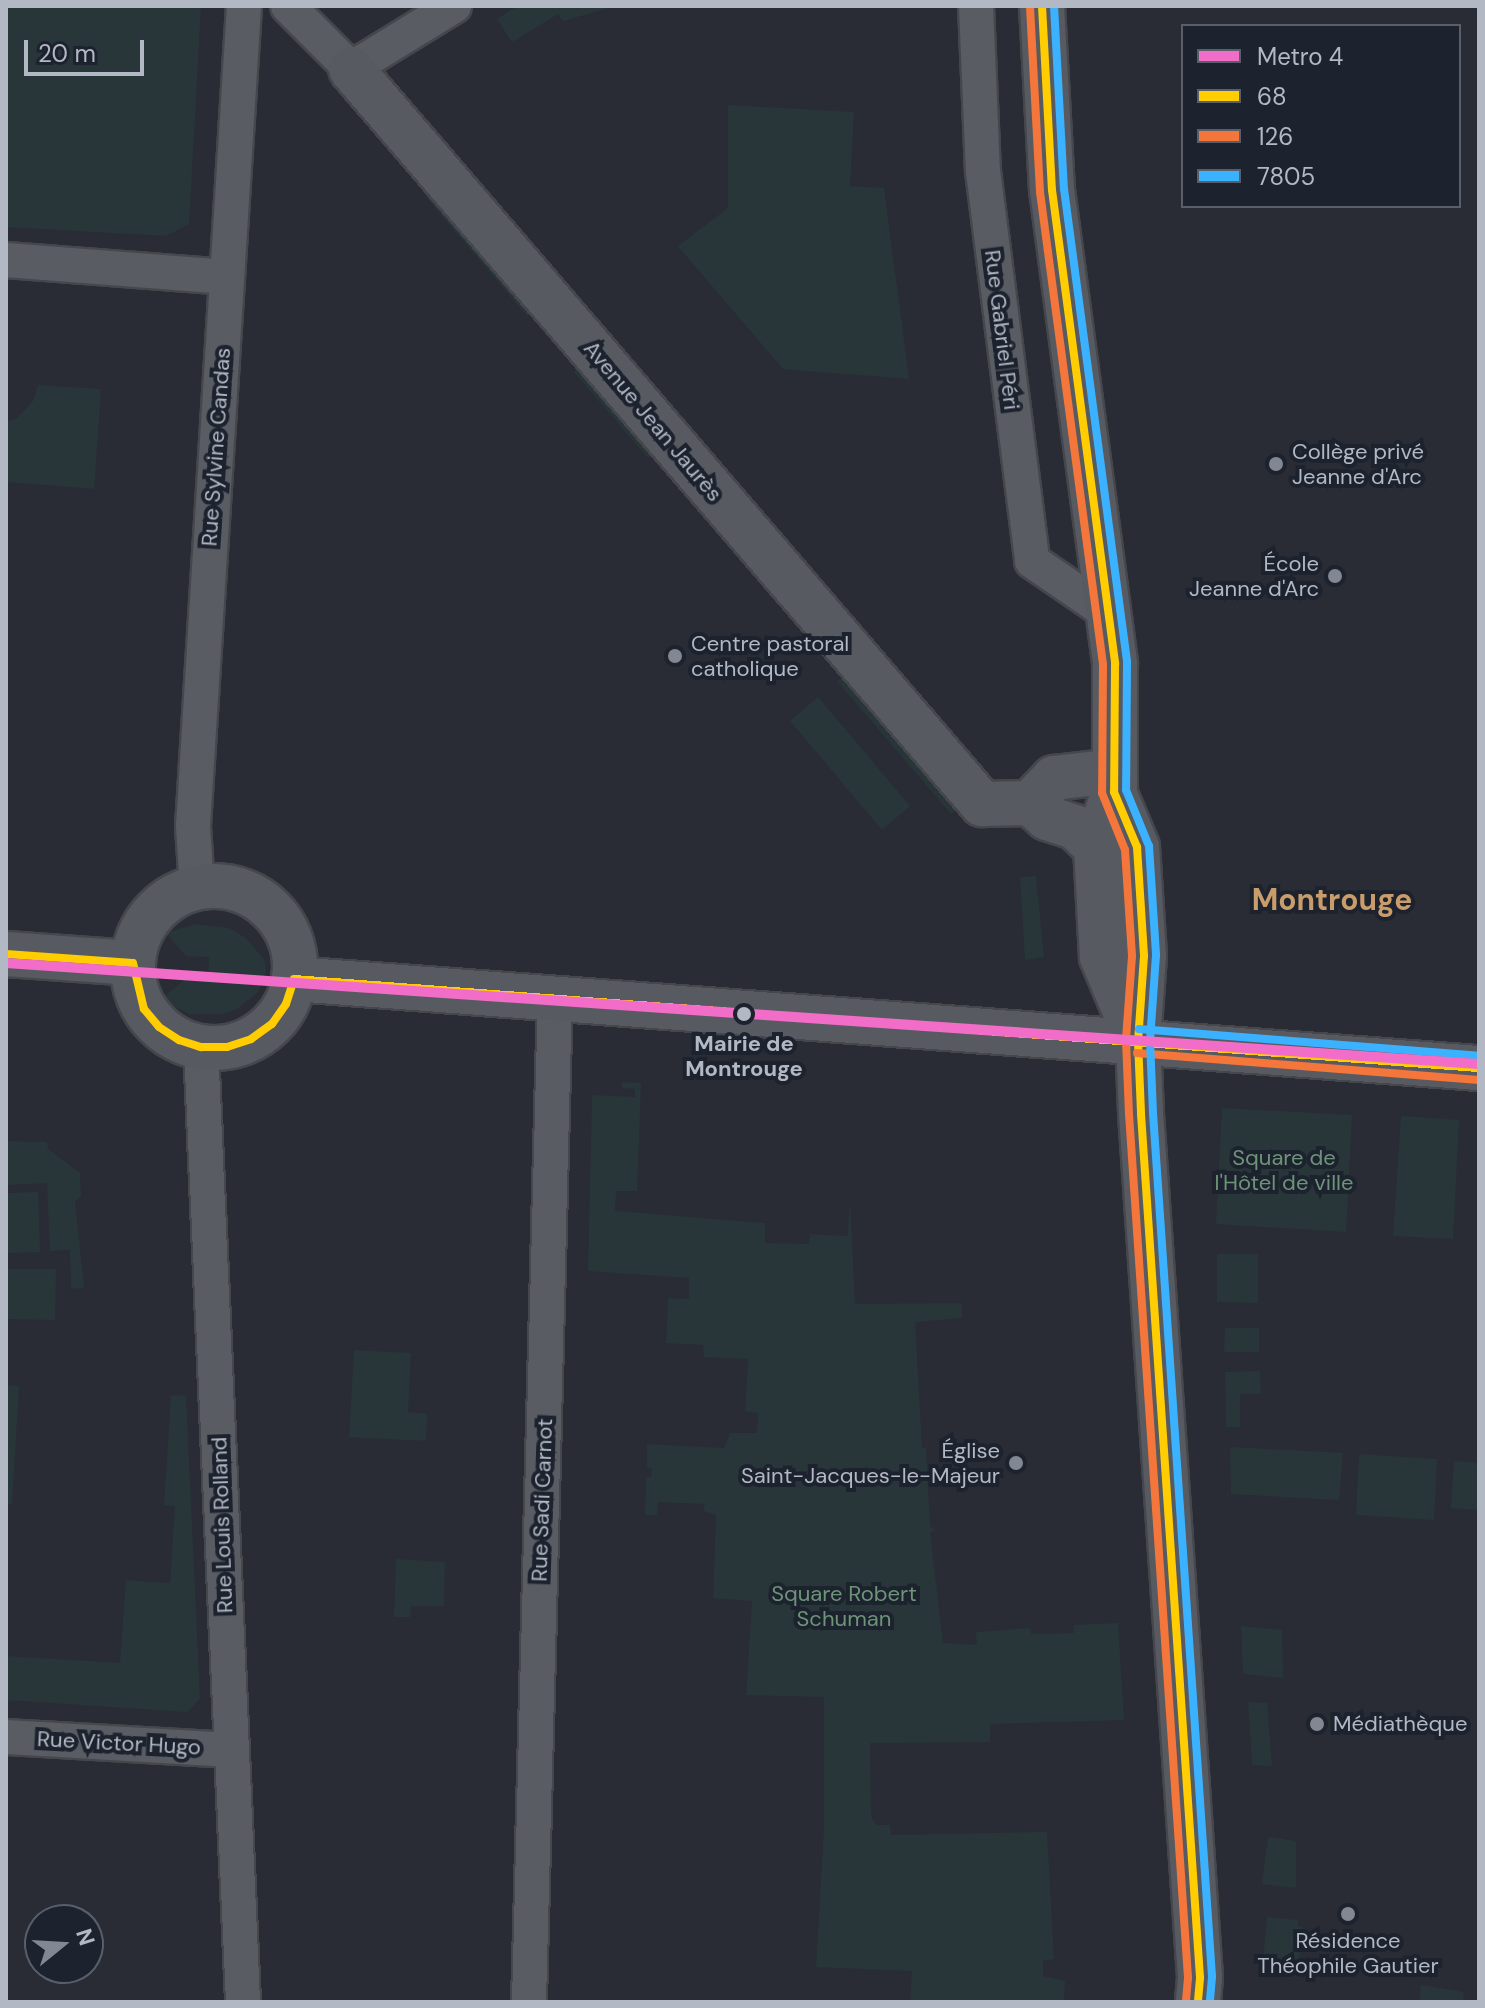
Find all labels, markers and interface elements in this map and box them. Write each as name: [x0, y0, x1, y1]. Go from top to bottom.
scale bar: [28, 24, 148, 74]
legend: [1181, 24, 1461, 208]
text: 20 m: [38, 38, 96, 69]
text: Metro 4: [1257, 41, 1343, 72]
text: 68: [1257, 81, 1287, 112]
text: 126: [1257, 121, 1293, 152]
text: 7805: [1257, 161, 1315, 192]
street label: Rue Gabriel Péri: [979, 248, 1025, 412]
street label: Avenue Jean Jaurès: [578, 335, 728, 507]
street label: Rue Sylvine Candas: [196, 347, 236, 547]
place label: Collège privé Jeanne d'Arc: [1292, 438, 1424, 490]
marker: Collège privé Jeanne d'Arc: [1267, 455, 1285, 473]
place label: École Jeanne d'Arc: [1189, 550, 1319, 602]
marker: École Jeanne d'Arc: [1326, 567, 1344, 585]
place label: Centre pastoral catholique: [691, 630, 849, 682]
marker: Centre pastoral catholique: [666, 647, 684, 665]
district label: Montrouge: [1252, 882, 1412, 918]
marker: Mairie de Montrouge: [732, 1002, 756, 1026]
place label: Mairie de Montrouge: [685, 1030, 803, 1082]
park label: Square de l'Hôtel de ville: [1215, 1144, 1353, 1196]
street label: Rue Sadi Carnot: [526, 1418, 558, 1582]
street label: Rue Louis Rolland: [206, 1436, 238, 1614]
place label: Église Saint-Jacques-le-Majeur: [741, 1437, 1000, 1488]
marker: Église Saint-Jacques-le-Majeur: [1007, 1454, 1025, 1472]
park label: Square Robert Schuman: [771, 1580, 917, 1632]
place label: Médiathèque: [1333, 1711, 1467, 1737]
marker: Médiathèque: [1308, 1715, 1326, 1733]
street label: Rue Victor Hugo: [36, 1726, 202, 1760]
north arrow: [24, 1904, 104, 1984]
marker: Résidence Théophile Gautier: [1339, 1905, 1357, 1923]
text: N: [69, 1925, 102, 1949]
place label: Résidence Théophile Gautier: [1257, 1927, 1439, 1978]

